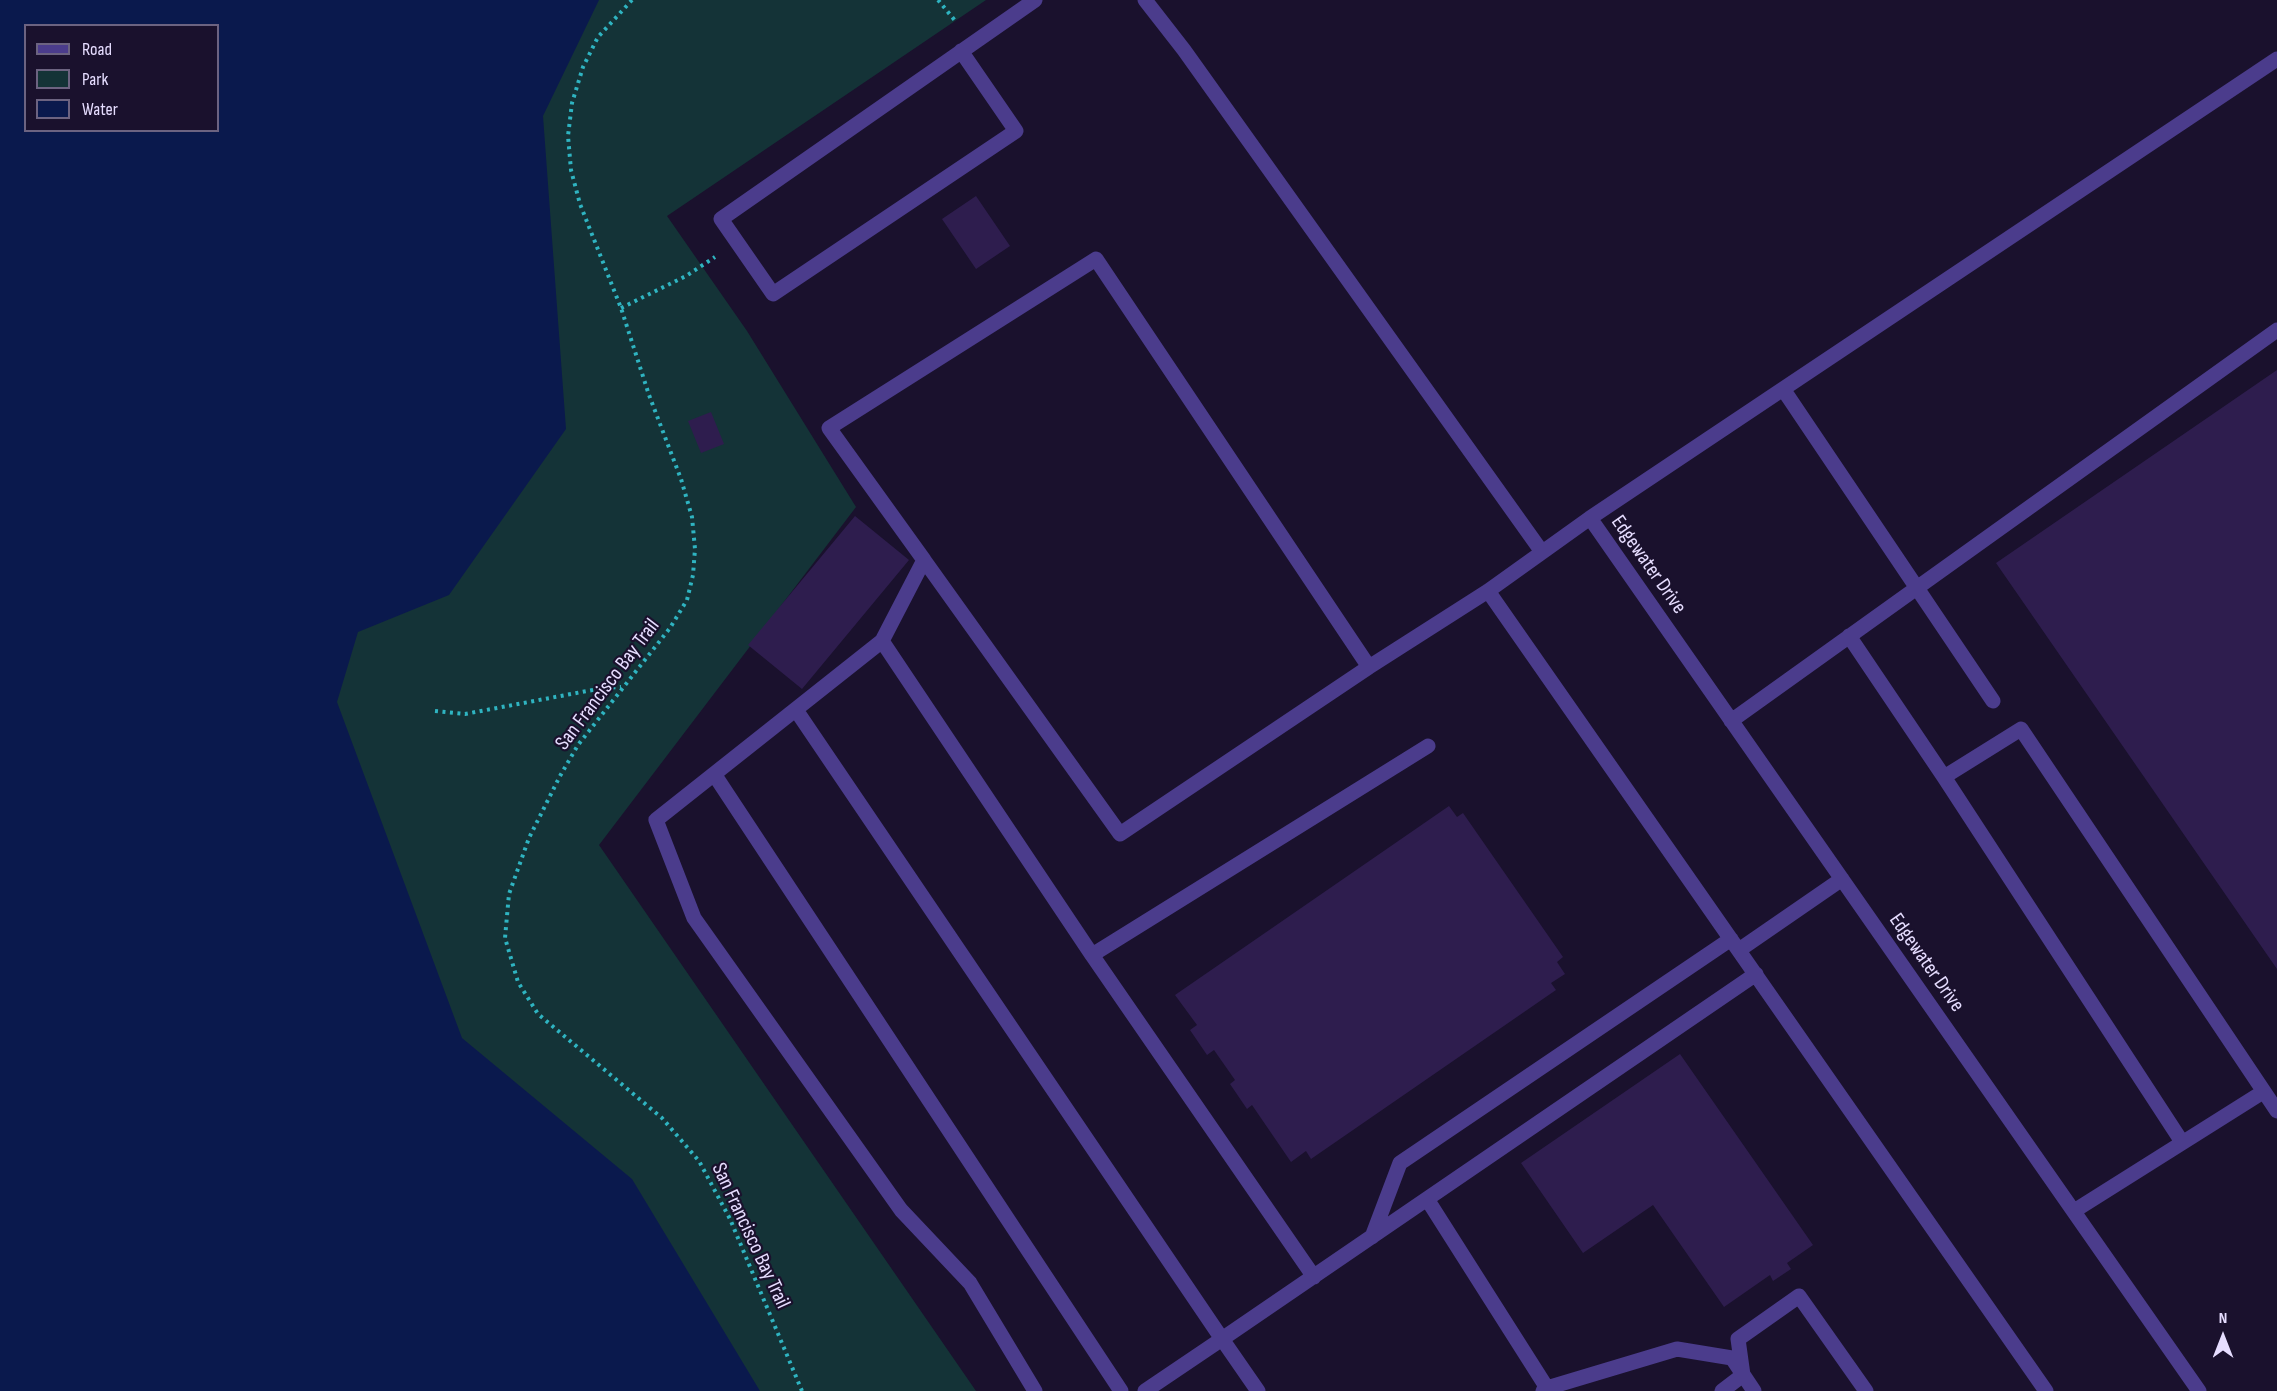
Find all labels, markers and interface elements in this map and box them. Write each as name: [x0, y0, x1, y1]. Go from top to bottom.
legend: [24, 24, 219, 132]
text: Road: [82, 39, 112, 60]
text: Park: [82, 69, 108, 90]
text: Water: [82, 99, 118, 120]
street label: Edgewater Drive: [1605, 511, 1691, 619]
street label: San Francisco Bay Trail: [550, 614, 666, 756]
street label: Edgewater Drive: [1883, 909, 1969, 1017]
street label: San Francisco Bay Trail: [705, 1159, 795, 1313]
north arrow: [2193, 1307, 2253, 1367]
text: N: [2219, 1309, 2227, 1328]

